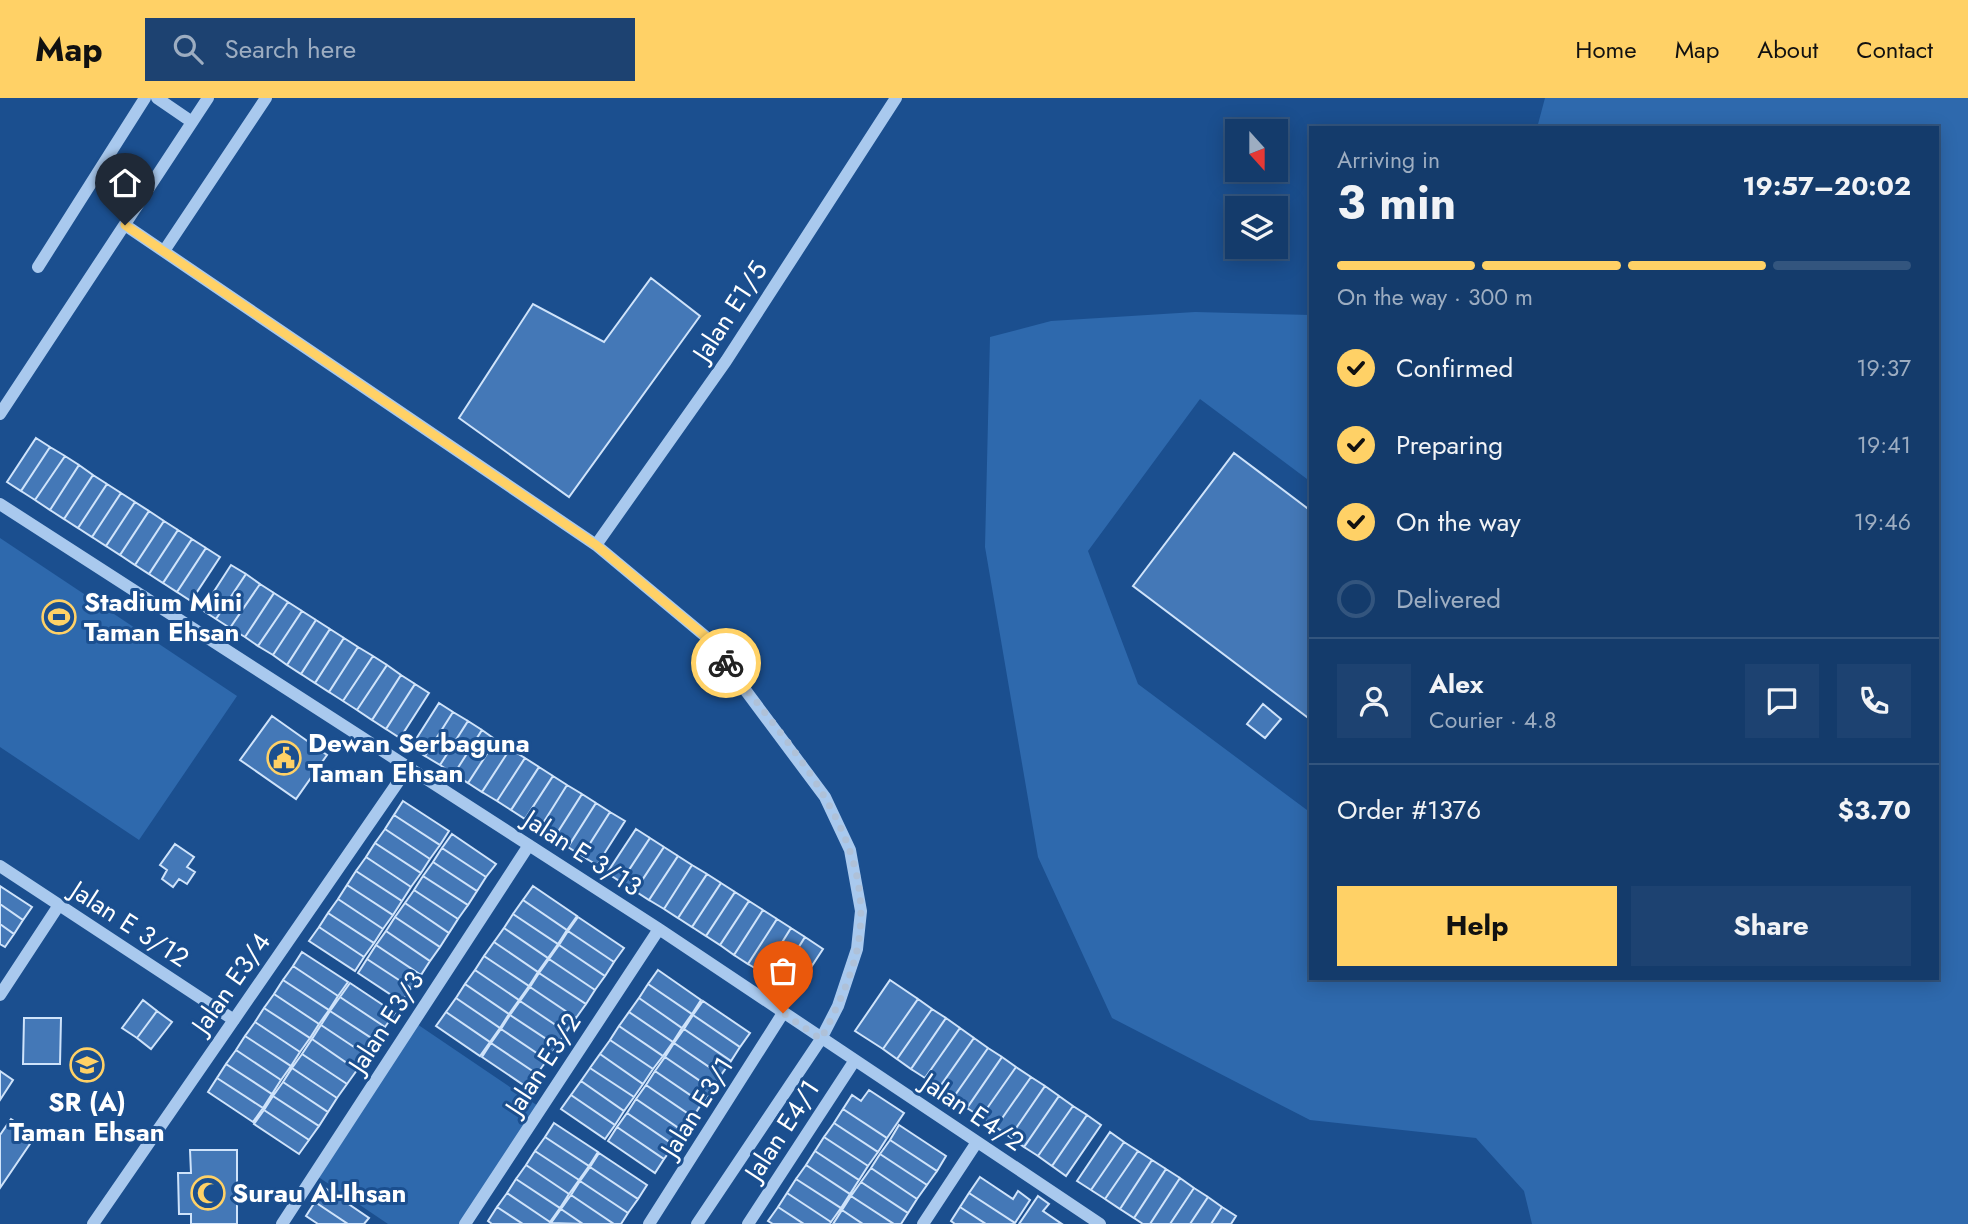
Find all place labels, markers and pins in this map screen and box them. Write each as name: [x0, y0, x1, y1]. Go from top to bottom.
pin: [95, 153, 155, 225]
place label: Stadium Mini Taman Ehsan: [84, 583, 242, 651]
sports icon: Stadium Mini Taman Ehsan: [40, 598, 78, 636]
place label: Dewan Serbaguna Taman Ehsan: [308, 724, 530, 792]
public building icon: Dewan Serbaguna Taman Ehsan: [265, 739, 303, 777]
pin: [753, 941, 813, 1013]
school or university icon: SR (A) Taman Ehsan: [68, 1046, 106, 1084]
place label: SR (A) Taman Ehsan: [9, 1083, 165, 1151]
mosque icon: Surau Al-Ihsan: [189, 1174, 227, 1212]
place label: Surau Al-Ihsan: [232, 1174, 407, 1212]

